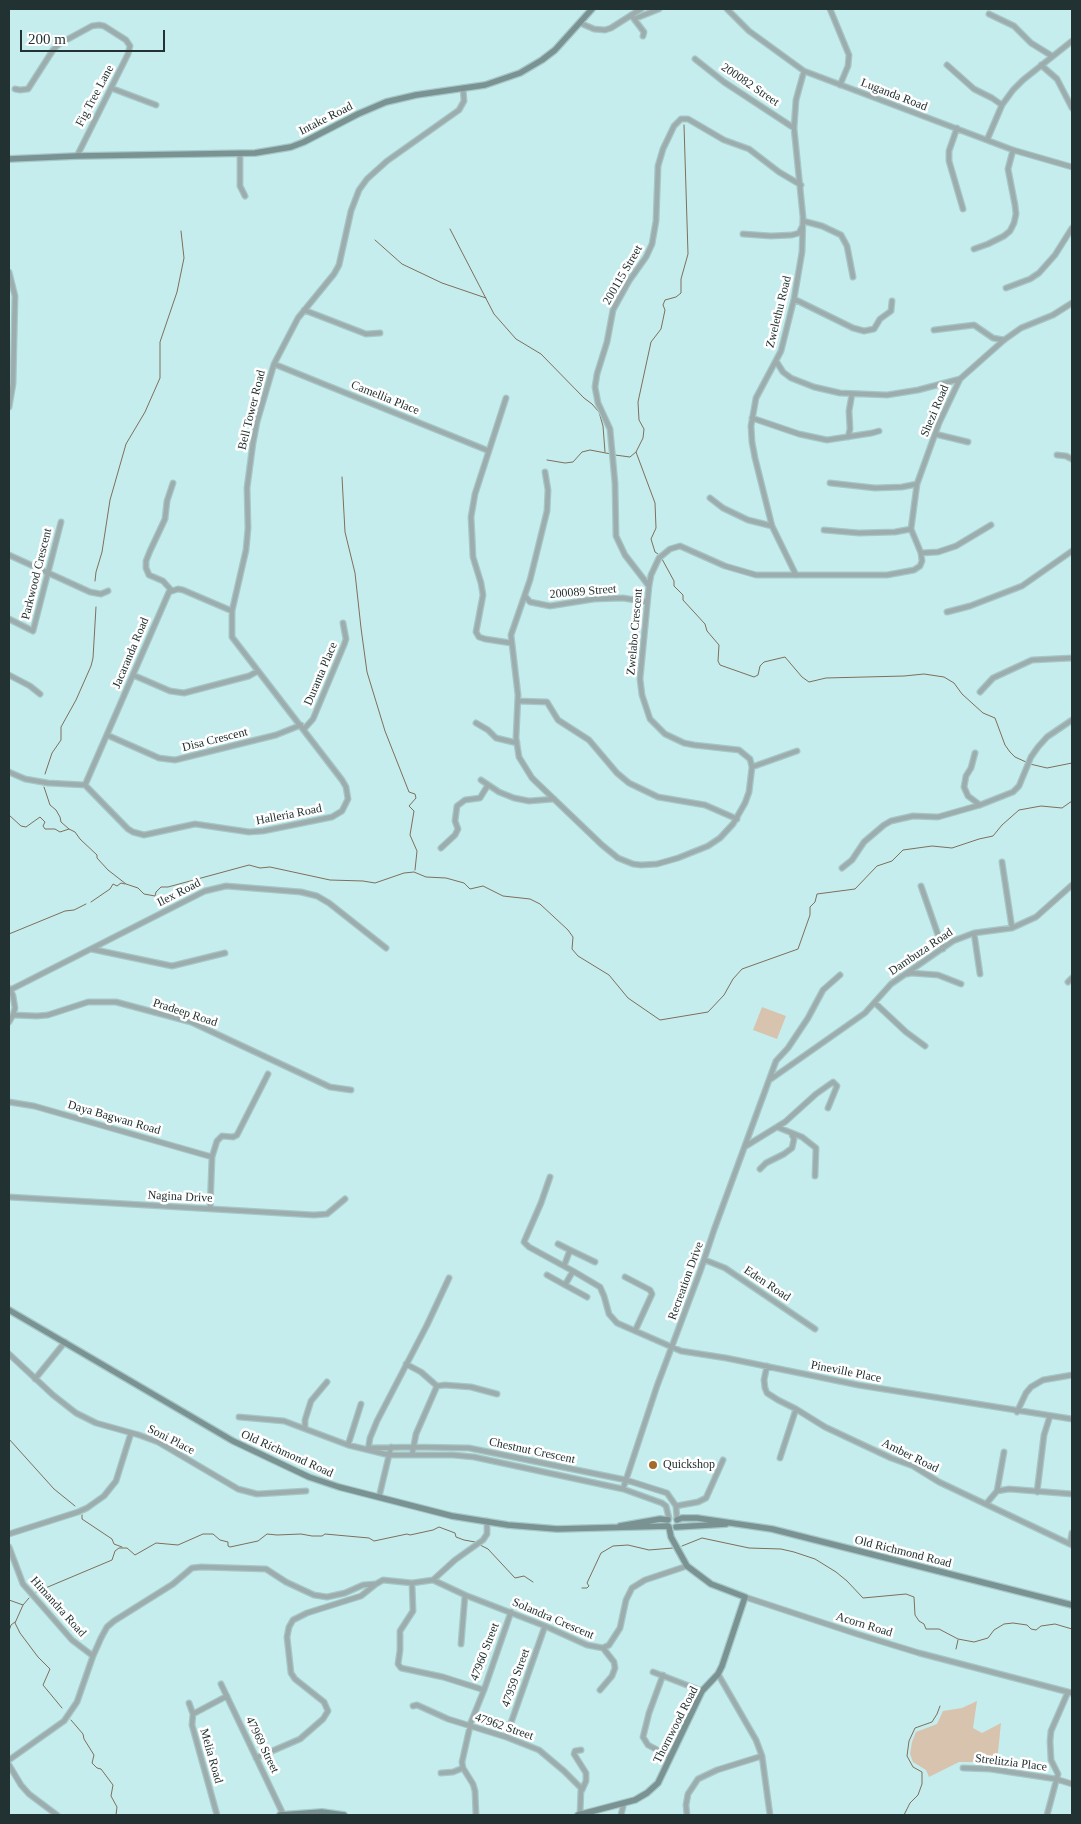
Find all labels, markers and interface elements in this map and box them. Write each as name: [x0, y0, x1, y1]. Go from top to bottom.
scale bar: [22, 20, 168, 52]
text: 200 m: [28, 31, 66, 47]
street label: 200082 Street: [718, 60, 782, 110]
street label: Fig Tree Lane: [73, 63, 117, 129]
street label: Luganda Road: [859, 76, 929, 114]
street label: Intake Road: [297, 99, 355, 139]
street label: 200115 Street: [600, 243, 646, 307]
street label: Zwelethu Road: [763, 275, 795, 349]
street label: Bell Tower Road: [235, 369, 269, 451]
street label: Camellia Place: [349, 378, 421, 418]
street label: Shezi Road: [918, 383, 952, 439]
street label: Parkwood Crescent: [19, 527, 55, 621]
street label: 200089 Street: [549, 582, 617, 602]
street label: Zwelabo Crescent: [624, 588, 646, 676]
street label: Jacaranda Road: [110, 615, 152, 691]
street label: Duranta Place: [301, 640, 341, 708]
street label: Disa Crescent: [181, 725, 249, 755]
street label: Halleria Road: [255, 802, 323, 828]
street label: Ilex Road: [155, 876, 203, 910]
street label: Dambuza Road: [886, 925, 956, 979]
street label: Pradeep Road: [151, 996, 219, 1030]
street label: Daya Bagwan Road: [66, 1098, 162, 1138]
street label: Nagina Drive: [147, 1188, 213, 1206]
street label: Recreation Drive: [665, 1240, 707, 1322]
street label: Eden Road: [741, 1263, 793, 1305]
street label: Pineville Place: [809, 1358, 883, 1386]
street label: Soni Place: [145, 1422, 197, 1458]
street label: Old Richmond Road: [239, 1427, 335, 1481]
street label: Chestnut Crescent: [488, 1435, 576, 1467]
street label: Amber Road: [879, 1436, 941, 1476]
place label: Quickshop: [663, 1458, 715, 1472]
marker: Quickshop: [647, 1459, 659, 1471]
street label: Old Richmond Road: [853, 1533, 953, 1571]
street label: Himandra Road: [27, 1574, 89, 1640]
street label: Solandra Crescent: [510, 1595, 596, 1643]
street label: Acorn Road: [834, 1610, 894, 1640]
street label: 47960 Street: [467, 1621, 503, 1683]
street label: 47959 Street: [499, 1647, 533, 1709]
street label: Thornwood Road: [650, 1684, 702, 1766]
street label: 47962 Street: [473, 1710, 535, 1744]
street label: 47969 Street: [242, 1714, 282, 1776]
street label: Melia Road: [196, 1727, 226, 1785]
street label: Strelitzia Place: [974, 1751, 1048, 1775]

